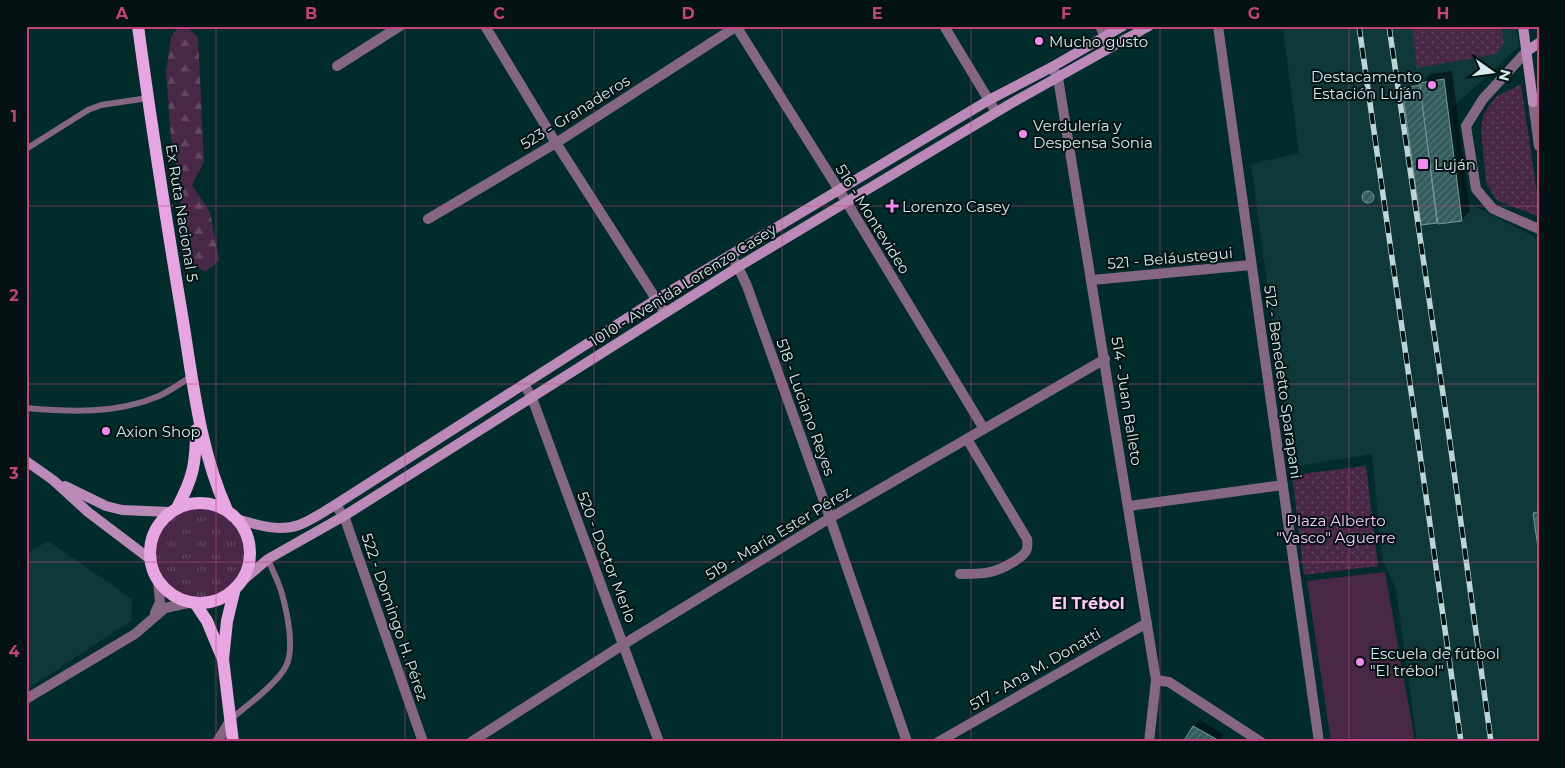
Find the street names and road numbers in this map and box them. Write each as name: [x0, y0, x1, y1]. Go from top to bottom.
street label: 523 - Granaderos: [517, 71, 633, 153]
street label: Ex Ruta Nacional 5: [162, 143, 202, 283]
street label: 516 - Montevideo: [832, 161, 914, 277]
street label: 1010 - Avenida Lorenzo Casey: [586, 219, 781, 350]
street label: 521 - Beláustegui: [1106, 243, 1234, 273]
street label: 512 - Benedetto Sparapani: [1260, 284, 1306, 480]
street label: 514 - Juan Balleto: [1107, 335, 1147, 467]
street label: 518 - Luciano Reyes: [772, 336, 840, 478]
street label: 519 - María Ester Pérez: [702, 482, 855, 584]
street label: 520 - Doctor Merlo: [573, 489, 641, 625]
street label: 522 - Domingo H. Pérez: [357, 531, 433, 704]
street label: 517 - Ana M. Donatti: [966, 624, 1104, 714]

